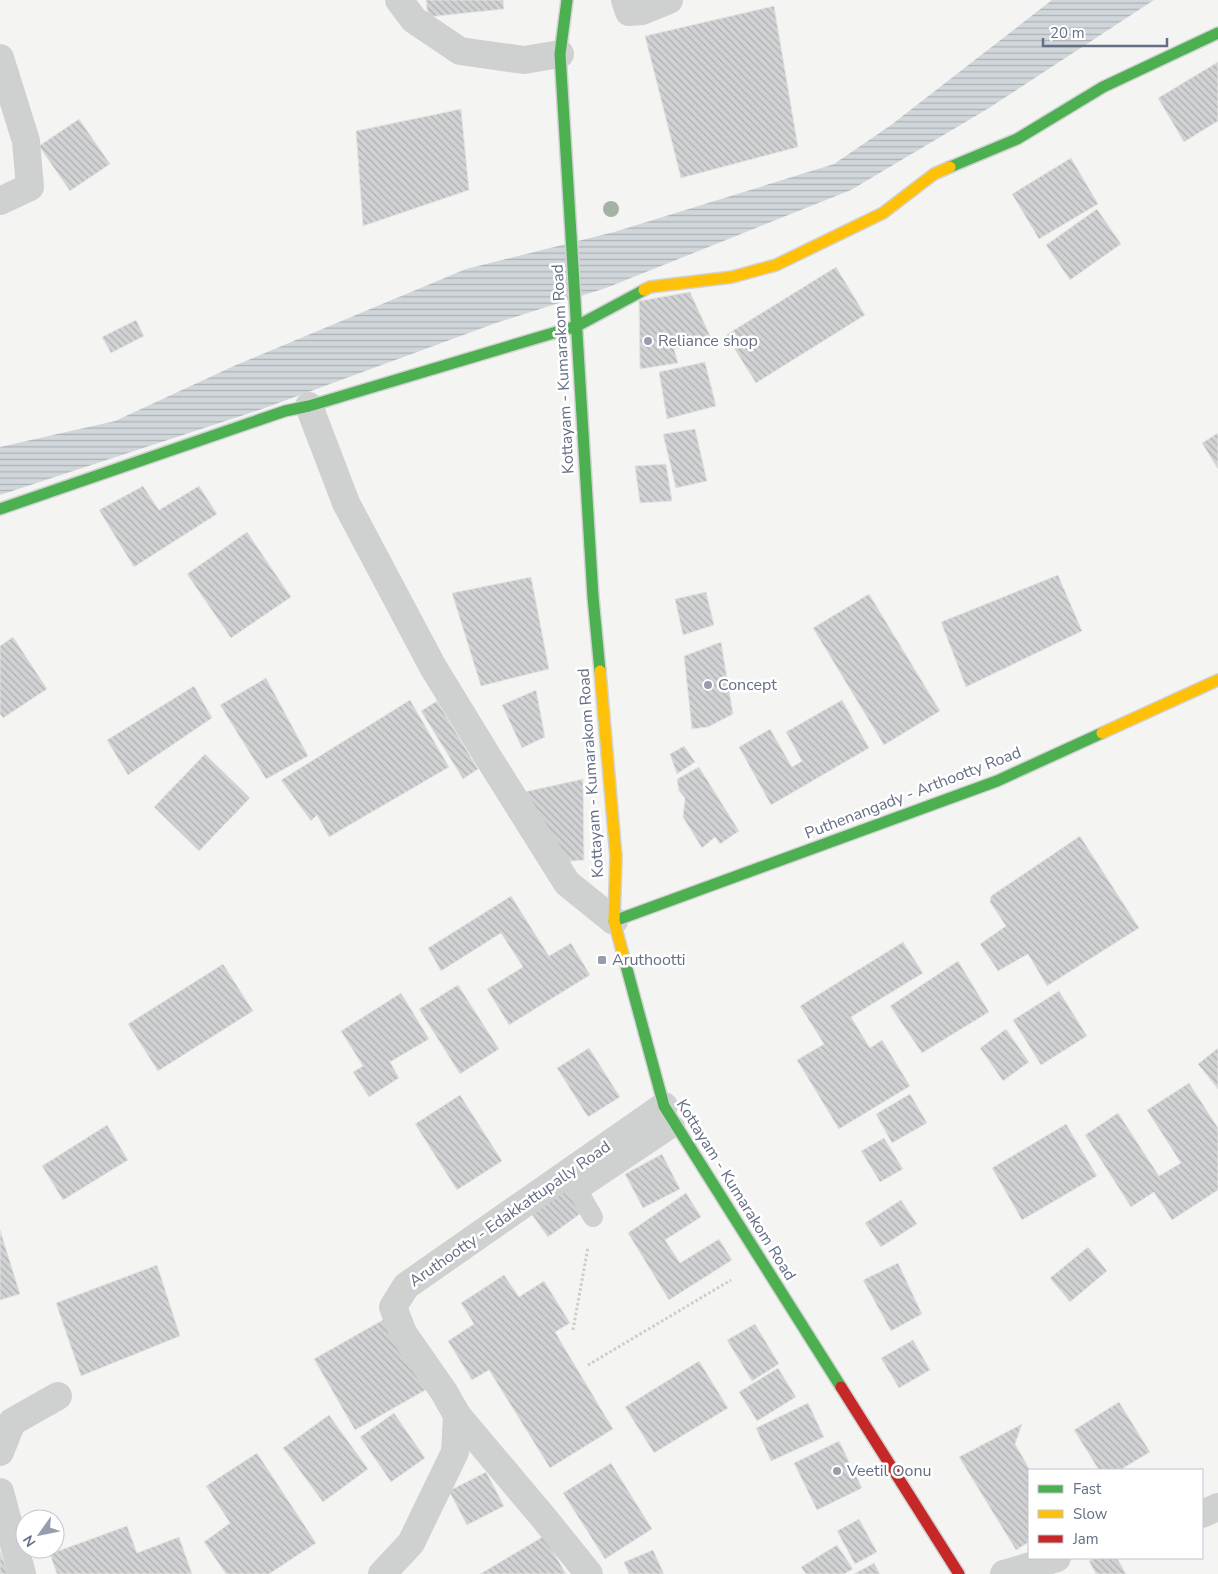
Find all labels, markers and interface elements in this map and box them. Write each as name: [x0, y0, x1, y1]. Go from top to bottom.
scale bar: [1043, 15, 1167, 47]
text: 20 m: [1050, 23, 1085, 43]
street label: Kottayam - Kumarakom Road: [547, 264, 579, 474]
place label: Reliance shop: [658, 330, 758, 352]
marker: Reliance shop: [642, 335, 654, 347]
street label: Kottayam - Kumarakom Road: [573, 667, 609, 879]
place label: Concept: [718, 674, 777, 696]
marker: Concept: [702, 679, 714, 691]
street label: Puthenangady - Arthootty Road: [802, 741, 1024, 845]
place label: Aruthootti: [612, 949, 685, 971]
marker: Aruthootti: [596, 954, 608, 966]
street label: Kottayam - Kumarakom Road: [671, 1095, 801, 1285]
street label: Aruthootty - Edakkattupally Road: [405, 1136, 615, 1292]
place label: Veetil Oonu: [846, 1460, 932, 1482]
marker: Veetil Oonu: [831, 1465, 843, 1477]
legend: [1028, 1469, 1203, 1559]
text: Fast: [1073, 1479, 1102, 1499]
text: Slow: [1073, 1504, 1108, 1524]
north arrow: [15, 1509, 65, 1559]
text: Jam: [1072, 1529, 1099, 1549]
text: N: [19, 1531, 40, 1550]

